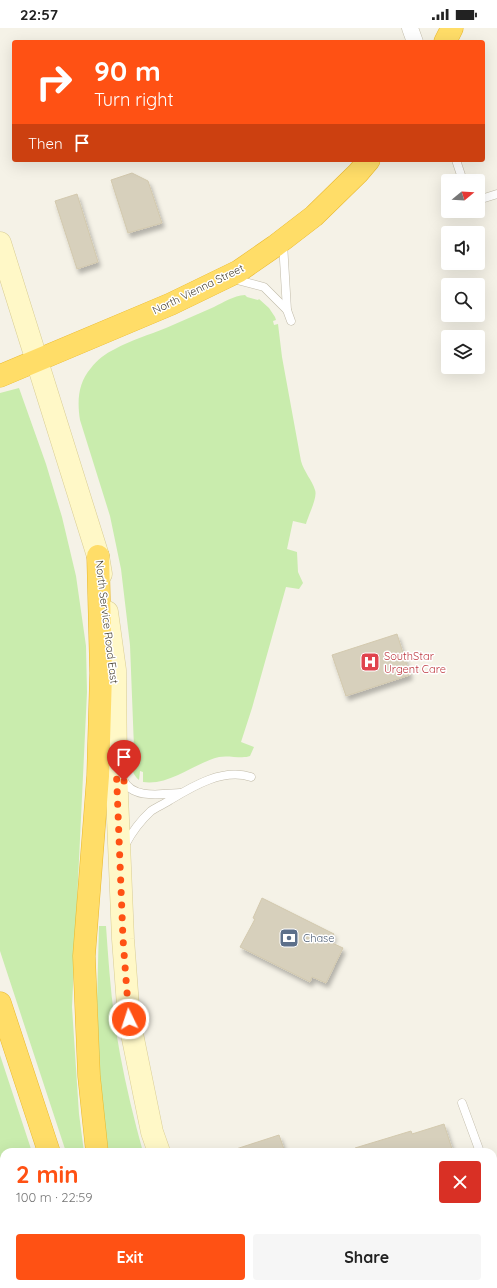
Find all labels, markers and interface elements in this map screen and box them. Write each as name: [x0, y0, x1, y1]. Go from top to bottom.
text: 22:57: [20, 5, 58, 24]
text: 90 m: [94, 53, 161, 88]
icon: right: [28, 56, 80, 108]
text: Turn right: [94, 88, 174, 111]
icon: arrive: [71, 132, 93, 154]
text: Then: [28, 134, 63, 153]
north arrow: [441, 174, 485, 218]
map controls: [441, 174, 485, 374]
button: sound: [441, 226, 485, 270]
street label: North Vienna Street: [150, 261, 246, 317]
button: search: [441, 278, 485, 322]
button: layers: [441, 330, 485, 374]
street label: North Service Road East: [92, 559, 122, 685]
place label: SouthStar Urgent Care: [384, 649, 446, 676]
hospital icon: SouthStar Urgent Care: [359, 651, 381, 673]
pin: [107, 740, 141, 781]
icon: arrive: [113, 746, 135, 768]
bank icon: Chase: [278, 927, 300, 949]
place label: Chase: [303, 931, 334, 945]
position arrow: [108, 998, 150, 1040]
text: 2 min: [16, 1159, 78, 1189]
button: close: [439, 1161, 481, 1203]
text: 100 m · 22:59: [16, 1189, 93, 1205]
button: Exit: [16, 1234, 245, 1280]
button: Share: [253, 1234, 481, 1280]

